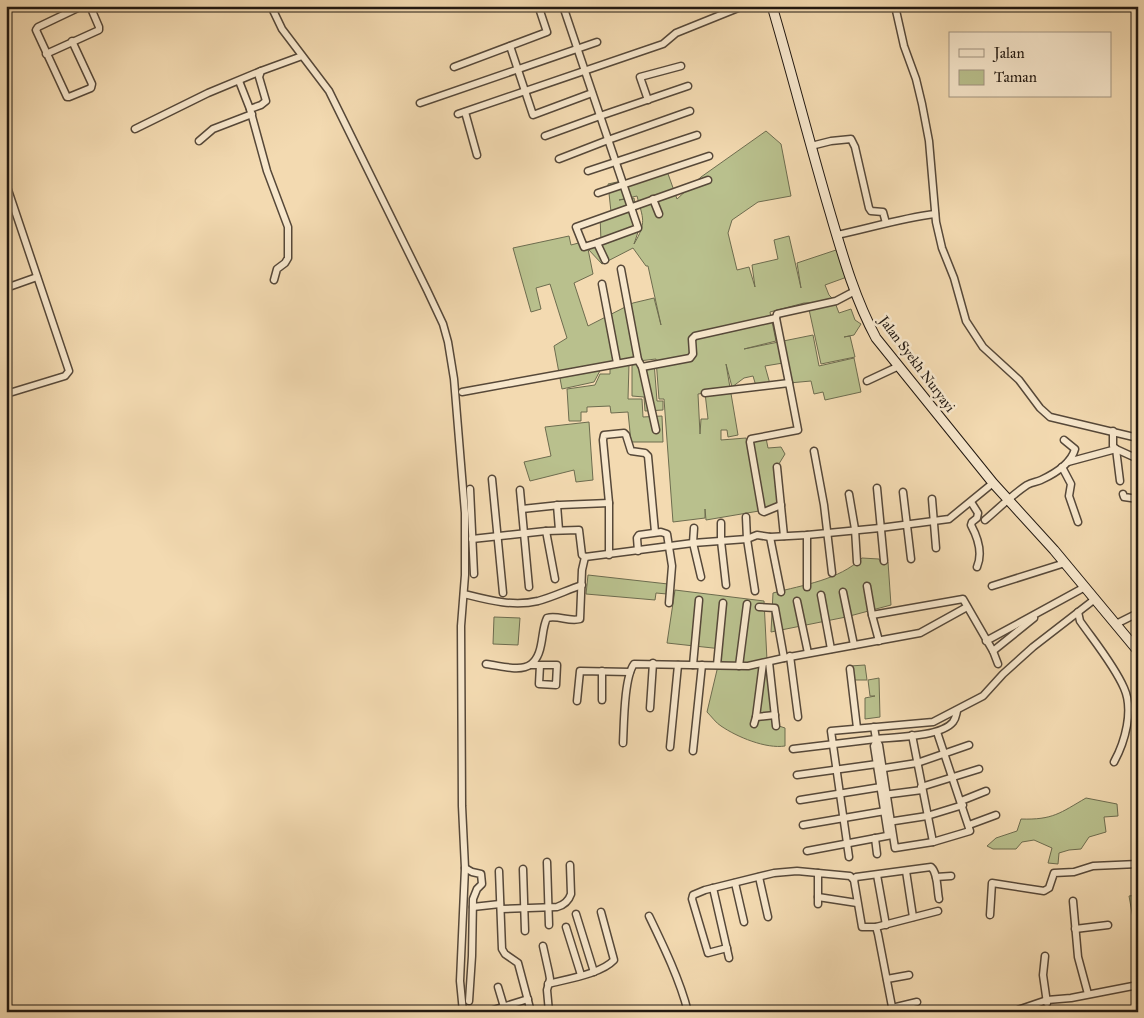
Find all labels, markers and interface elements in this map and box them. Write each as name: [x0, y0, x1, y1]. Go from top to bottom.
legend: [949, 32, 1112, 98]
text: Jalan: [992, 44, 1025, 63]
text: Taman: [994, 68, 1037, 86]
street label: Jalan Syekh Nuryayi: [873, 311, 959, 416]

